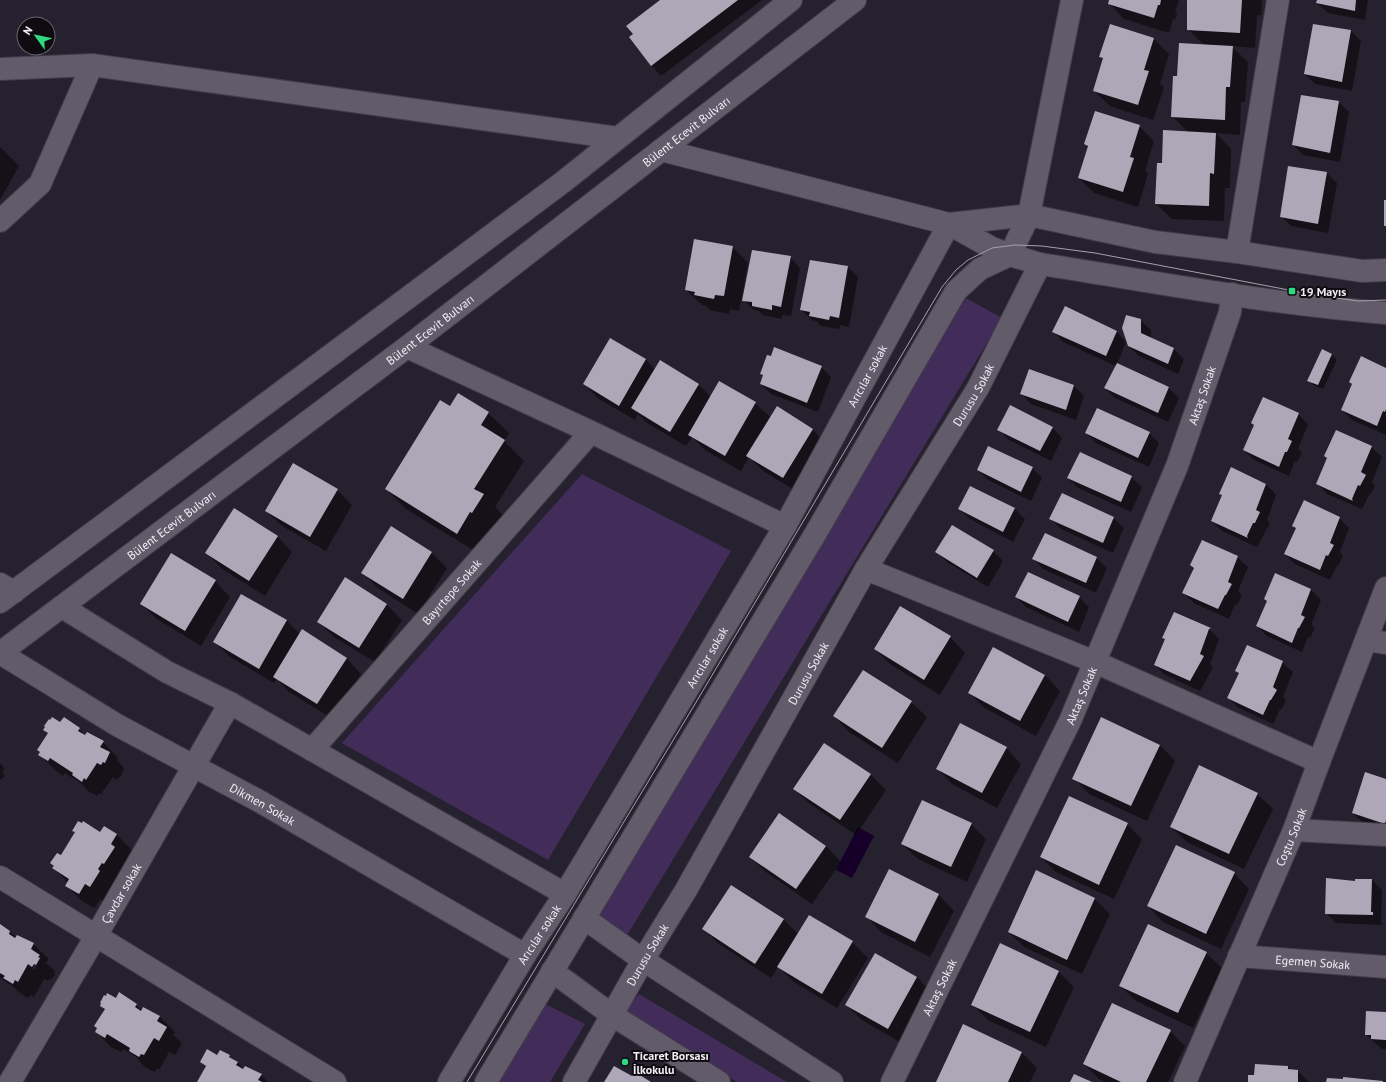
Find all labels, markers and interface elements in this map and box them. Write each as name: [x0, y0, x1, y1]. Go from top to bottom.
north arrow: [16, 16, 56, 56]
text: N: [20, 24, 35, 37]
street label: Bülent Ecevit Bulvarı: [639, 92, 733, 170]
place label: 19 Mayıs: [1300, 284, 1346, 299]
marker: 19 Mayıs: [1287, 286, 1297, 296]
street label: Bülent Ecevit Bulvarı: [383, 291, 477, 368]
street label: Arıcılar sokak: [844, 341, 890, 409]
street label: Durusu Sokak: [949, 360, 997, 429]
street label: Aktaş Sokak: [1184, 363, 1219, 427]
street label: Bülent Ecevit Bulvarı: [124, 486, 218, 562]
street label: Bayırtepe Sokak: [418, 555, 484, 627]
street label: Arıcılar sokak: [683, 624, 731, 690]
street label: Durusu Sokak: [784, 639, 831, 707]
street label: Aktaş Sokak: [1062, 664, 1100, 727]
street label: Dikmen Sokak: [227, 779, 298, 828]
street label: Coştu Sokak: [1272, 805, 1309, 868]
street label: Çavdar sokak: [97, 860, 144, 926]
street label: Arıcılar sokak: [514, 901, 564, 967]
street label: Durusu Sokak: [623, 920, 671, 988]
street label: Egemen Sokak: [1275, 951, 1351, 972]
street label: Aktaş Sokak: [919, 956, 959, 1018]
place label: Ticaret Borsası İlkokulu: [633, 1048, 709, 1077]
marker: Ticaret Borsası İlkokulu: [620, 1057, 630, 1067]

